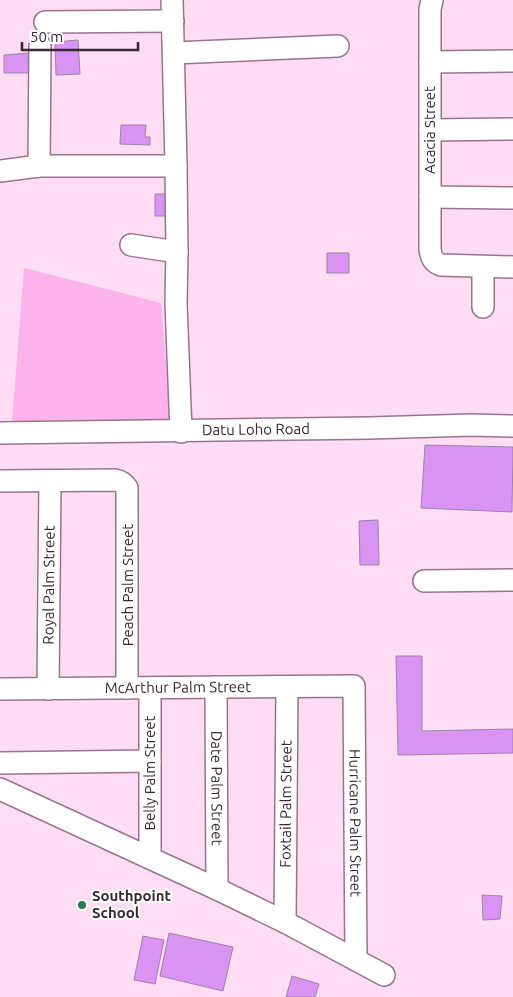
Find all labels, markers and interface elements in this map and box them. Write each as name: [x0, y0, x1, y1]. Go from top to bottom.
scale bar: [22, 20, 139, 52]
text: 50 m: [30, 28, 63, 45]
street label: Acacia Street: [421, 86, 438, 174]
street label: Datu Loho Road: [202, 420, 310, 438]
street label: Peach Palm Street: [119, 524, 136, 646]
street label: Royal Palm Street: [39, 525, 58, 645]
street label: McArthur Palm Street: [105, 678, 251, 696]
street label: Belly Palm Street: [141, 715, 158, 831]
street label: Date Palm Street: [208, 731, 226, 845]
street label: Foxtail Palm Street: [276, 740, 295, 868]
street label: Hurricane Palm Street: [346, 749, 365, 897]
place label: Southpoint School: [92, 887, 172, 921]
marker: Southpoint School: [76, 899, 88, 911]

